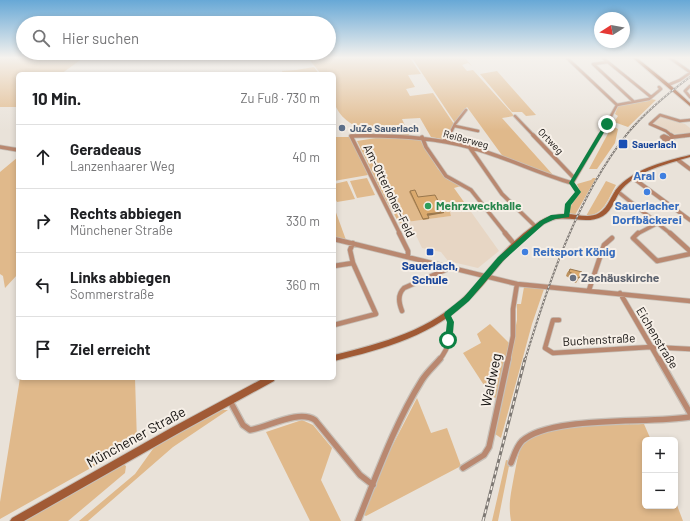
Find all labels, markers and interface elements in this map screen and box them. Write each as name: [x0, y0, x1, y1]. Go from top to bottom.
north arrow: [594, 12, 630, 48]
search box: [16, 16, 336, 60]
icon: search: [30, 27, 52, 49]
text: Hier suchen: [62, 29, 139, 47]
text: 10 Min.: [32, 88, 81, 108]
text: Zu Fuß · 730 m: [240, 90, 320, 106]
route end: [598, 115, 616, 133]
place label: JuZe Sauerlach: [350, 122, 419, 134]
marker: JuZe Sauerlach: [337, 123, 347, 133]
street label: Ortweg: [536, 126, 566, 156]
street label: Reißerweg: [442, 127, 490, 151]
marker: Sauerlach: [617, 138, 629, 150]
place label: Sauerlach: [632, 138, 676, 150]
text: Geradeaus: [70, 140, 141, 158]
street label: Am-Otterloher-Feld: [361, 142, 419, 239]
icon: ahead: [32, 146, 54, 168]
text: 40 m: [292, 149, 320, 165]
text: Lanzenhaarer Weg: [70, 158, 175, 174]
place label: Aral: [633, 168, 655, 182]
marker: Aral: [658, 171, 668, 181]
marker: Sauerlacher Dorfbäckerei: [642, 187, 652, 197]
place label: Mehrzweckhalle: [436, 198, 522, 212]
place label: Sauerlacher Dorfbäckerei: [612, 198, 682, 226]
marker: Mehrzweckhalle: [423, 201, 433, 211]
text: Rechts abbiegen: [70, 204, 181, 222]
icon: right: [32, 210, 54, 232]
text: 330 m: [286, 213, 320, 229]
text: Münchener Straße: [70, 222, 173, 238]
place label: Reitsport König: [533, 244, 616, 258]
marker: Sauerlach, Schule: [425, 247, 435, 257]
marker: Reitsport König: [520, 247, 530, 257]
place label: Sauerlach, Schule: [402, 258, 458, 286]
text: Links abbiegen: [70, 268, 171, 286]
place label: Zachäuskirche: [581, 270, 660, 284]
marker: Zachäuskirche: [568, 273, 578, 283]
icon: left: [32, 274, 54, 296]
text: 360 m: [286, 277, 320, 293]
text: Sommerstraße: [70, 286, 154, 302]
street label: Eichenstraße: [634, 304, 682, 371]
street label: Buchenstraße: [562, 330, 636, 348]
route start: [439, 331, 457, 349]
icon: arrive: [32, 338, 54, 360]
text: Ziel erreicht: [70, 340, 151, 358]
street label: Waldweg: [477, 351, 504, 408]
street label: Münchener Straße: [83, 402, 188, 471]
map controls: [642, 437, 678, 509]
button: +: [642, 437, 678, 473]
button: −: [642, 473, 678, 509]

